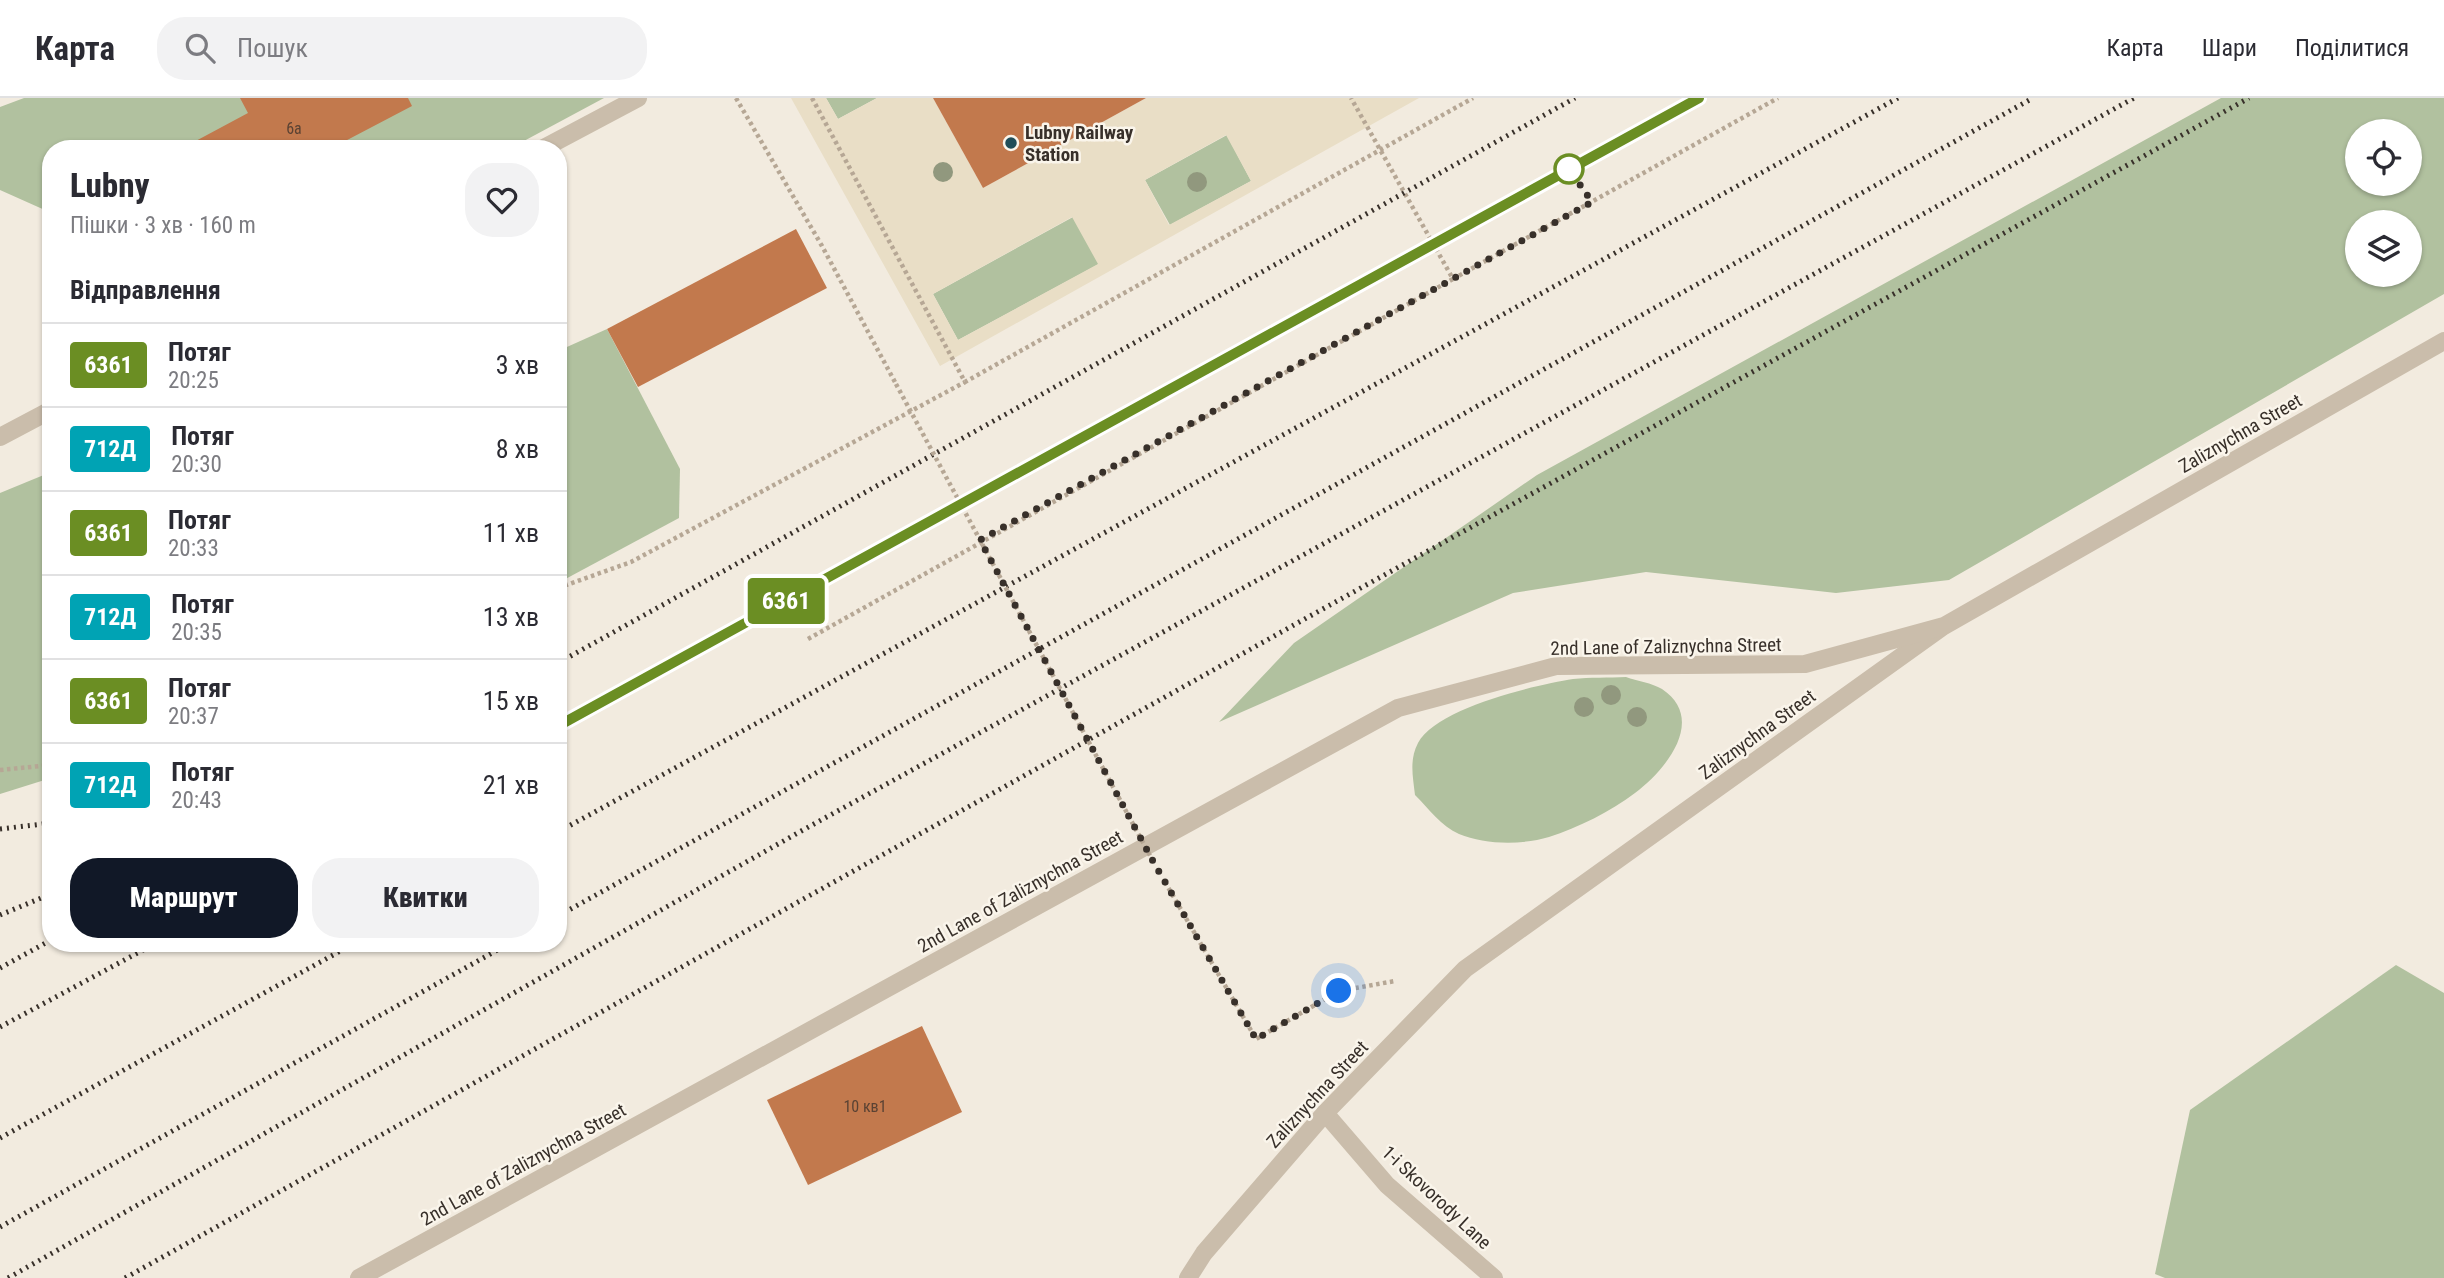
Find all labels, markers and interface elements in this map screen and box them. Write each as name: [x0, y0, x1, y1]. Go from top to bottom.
search box: [157, 17, 647, 80]
text: Карта: [35, 29, 115, 68]
icon: search: [181, 29, 219, 67]
text: Пошук: [237, 33, 308, 63]
text: Карта: [2106, 34, 2164, 62]
text: Шари: [2202, 34, 2257, 62]
text: Поділитися: [2295, 34, 2409, 62]
house number: 6а: [286, 119, 302, 138]
map controls: [2345, 119, 2422, 287]
button: locate: [2345, 119, 2422, 196]
place label: Lubny Railway Station: [1025, 121, 1134, 166]
marker: Lubny Railway Station: [1003, 135, 1019, 151]
unlabelled marker: [1554, 154, 1584, 184]
button: heart: [465, 163, 539, 237]
text: Lubny: [70, 166, 150, 205]
button: layers: [2345, 210, 2422, 287]
text: Пішки · 3 хв · 160 m: [70, 212, 256, 239]
text: Відправлення: [70, 275, 221, 305]
text: Потяг: [168, 337, 231, 367]
text: 3 хв: [496, 350, 539, 380]
text: 6361: [84, 351, 133, 379]
text: 20:25: [168, 367, 219, 394]
street label: Zaliznychna Street: [2175, 389, 2306, 478]
text: Потяг: [171, 421, 234, 451]
text: 8 хв: [496, 434, 539, 464]
text: 712Д: [84, 435, 136, 463]
text: 20:30: [171, 451, 222, 478]
text: Потяг: [168, 505, 231, 535]
text: 11 хв: [483, 518, 539, 548]
text: 6361: [84, 519, 133, 547]
text: 20:33: [168, 535, 219, 562]
line badge: 6361: [737, 578, 835, 624]
text: 6361: [762, 587, 810, 615]
text: Потяг: [171, 589, 234, 619]
text: 13 хв: [483, 602, 539, 632]
text: 712Д: [84, 603, 136, 631]
text: 20:35: [171, 619, 222, 646]
street label: 2nd Lane of Zaliznychna Street: [1550, 633, 1782, 660]
text: Потяг: [168, 673, 231, 703]
street label: Zaliznychna Street: [1695, 684, 1820, 784]
text: 15 хв: [483, 686, 539, 716]
text: 6361: [84, 687, 133, 715]
text: 20:37: [168, 703, 219, 730]
text: Потяг: [171, 757, 234, 787]
text: 21 хв: [483, 770, 539, 800]
text: 712Д: [84, 771, 136, 799]
text: 20:43: [171, 787, 222, 814]
street label: 2nd Lane of Zaliznychna Street: [914, 825, 1127, 958]
button: Маршрут: [70, 858, 298, 938]
button: Квитки: [312, 858, 539, 938]
your location: [1321, 973, 1356, 1008]
street label: Zaliznychna Street: [1262, 1036, 1373, 1153]
house number: 10 кв1: [843, 1097, 887, 1116]
street label: 2nd Lane of Zaliznychna Street: [417, 1098, 630, 1231]
street label: 1-i Skovorody Lane: [1377, 1141, 1496, 1254]

